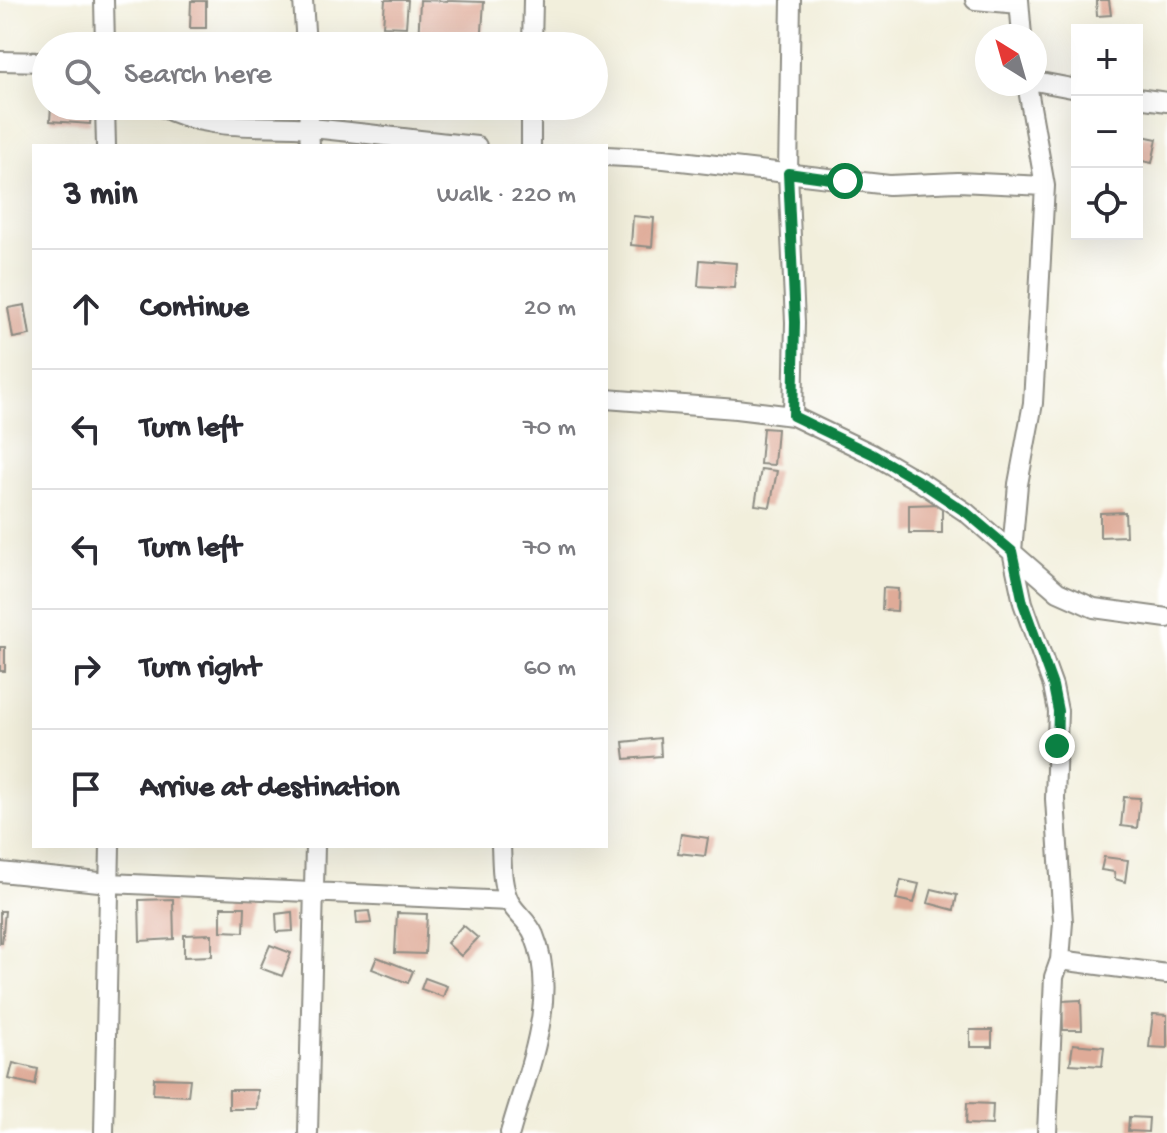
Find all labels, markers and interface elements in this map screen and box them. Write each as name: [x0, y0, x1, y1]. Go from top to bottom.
north arrow: [975, 24, 1047, 96]
map controls: [1071, 24, 1143, 240]
button: +: [1071, 24, 1143, 96]
search box: [32, 32, 608, 120]
icon: search: [60, 54, 104, 98]
text: Search here: [124, 59, 272, 94]
button: −: [1071, 96, 1143, 168]
route start: [827, 163, 863, 199]
button: locate: [1071, 168, 1143, 240]
text: 3 min: [64, 176, 137, 216]
text: Walk · 220 m: [437, 181, 576, 212]
icon: ahead: [64, 287, 108, 331]
text: Continue: [140, 292, 249, 327]
text: 20 m: [524, 294, 576, 325]
icon: left: [64, 407, 108, 451]
text: Turn left: [140, 412, 241, 447]
text: 70 m: [523, 414, 576, 445]
icon: left: [64, 527, 108, 571]
text: Turn left: [140, 532, 241, 567]
text: 70 m: [523, 534, 576, 565]
icon: right: [64, 647, 108, 691]
text: Turn right: [140, 652, 260, 687]
text: 60 m: [523, 654, 576, 685]
route end: [1039, 728, 1075, 764]
icon: arrive: [64, 767, 108, 811]
text: Arrive at destination: [140, 772, 400, 807]

